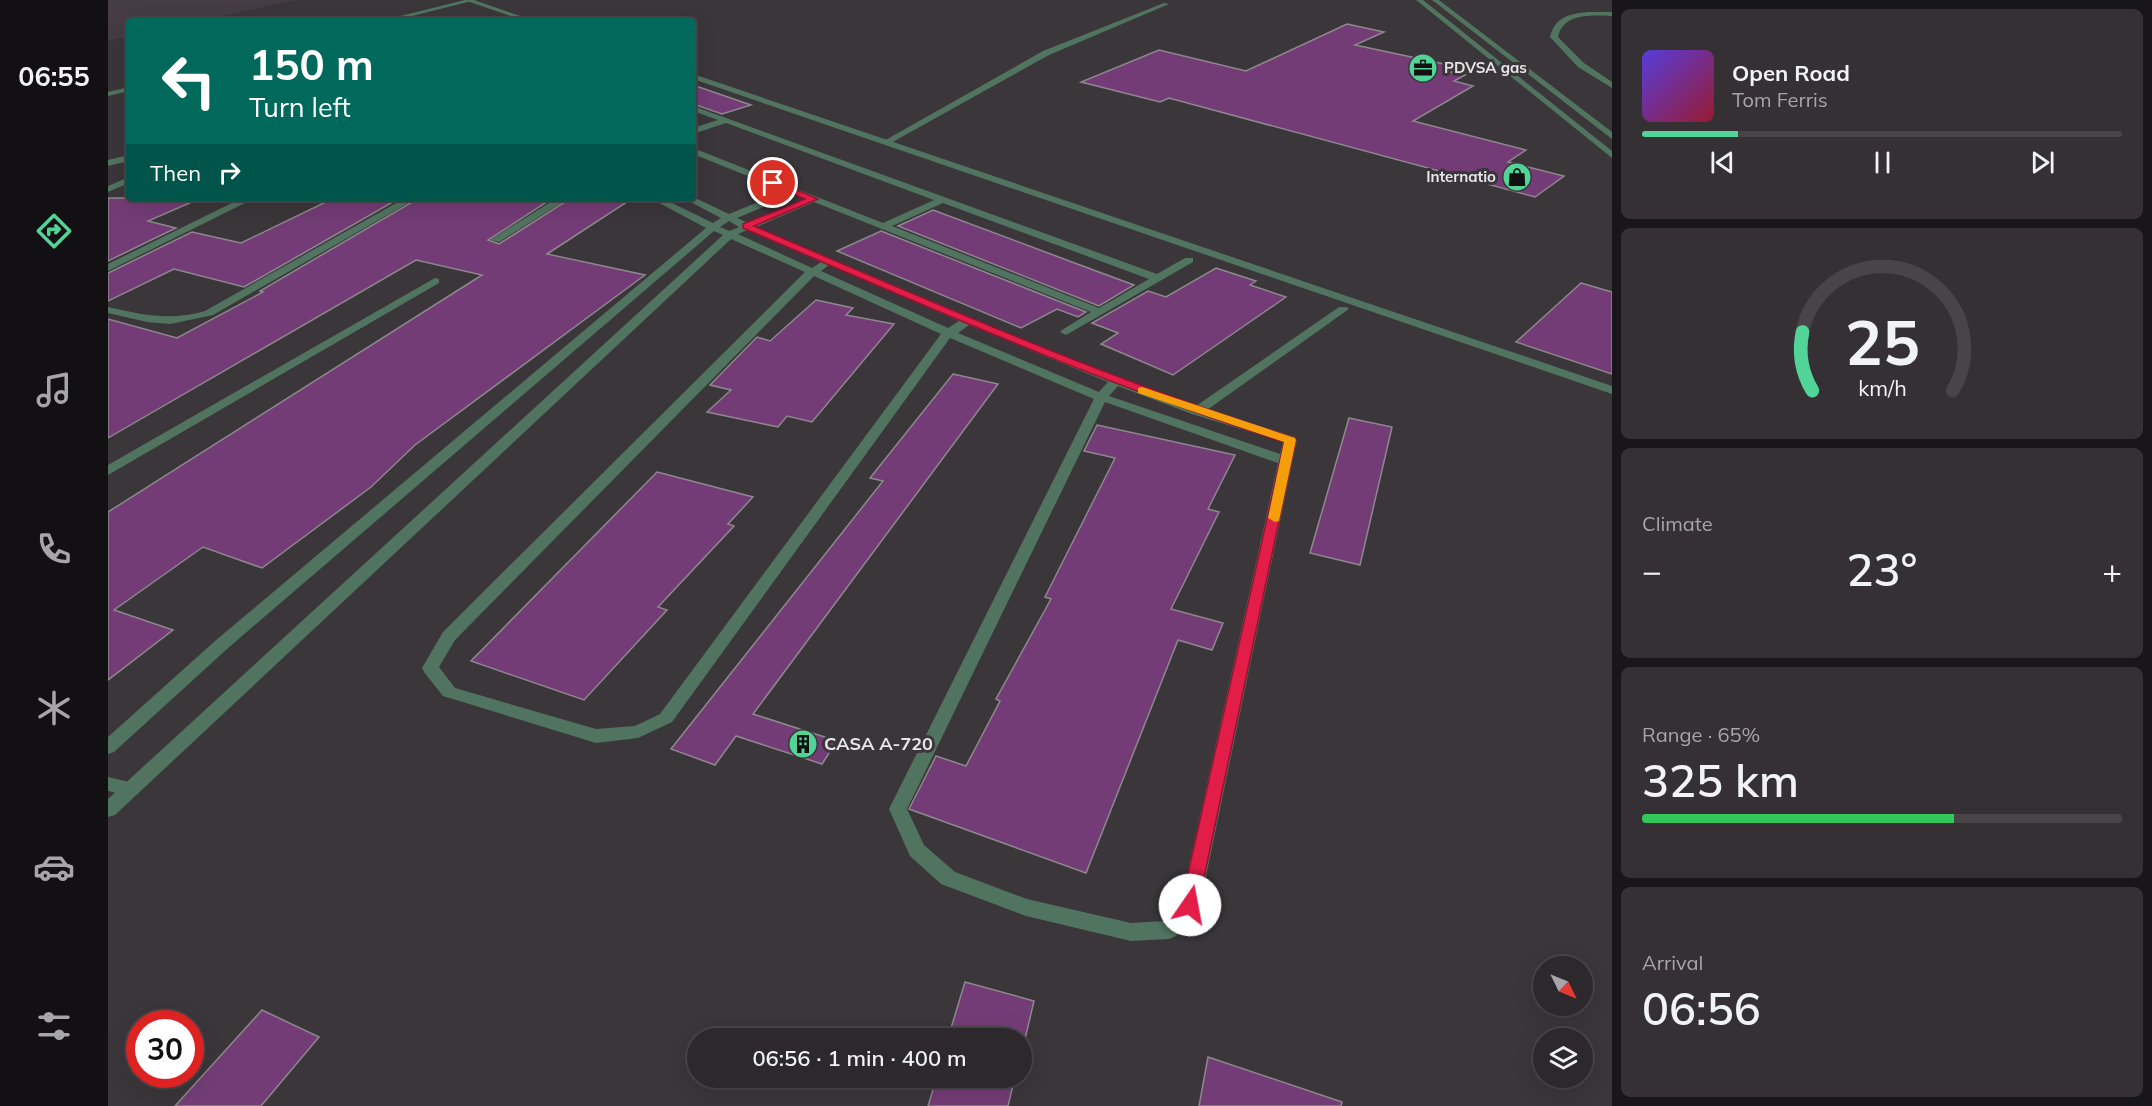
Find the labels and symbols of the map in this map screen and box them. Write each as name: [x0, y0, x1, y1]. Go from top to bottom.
office icon: PDVSA gas: [1407, 52, 1439, 84]
place label: PDVSA gas: [1444, 58, 1527, 77]
pin: [747, 157, 798, 208]
shop icon: Internatio: [1501, 161, 1533, 193]
place label: Internatio: [1426, 167, 1496, 186]
building icon: CASA A-720: [787, 728, 819, 760]
place label: CASA A-720: [824, 732, 933, 755]
position arrow: [1158, 873, 1222, 937]
north arrow: [1533, 956, 1593, 1016]
speed limit sign: 30: [126, 1010, 204, 1088]

